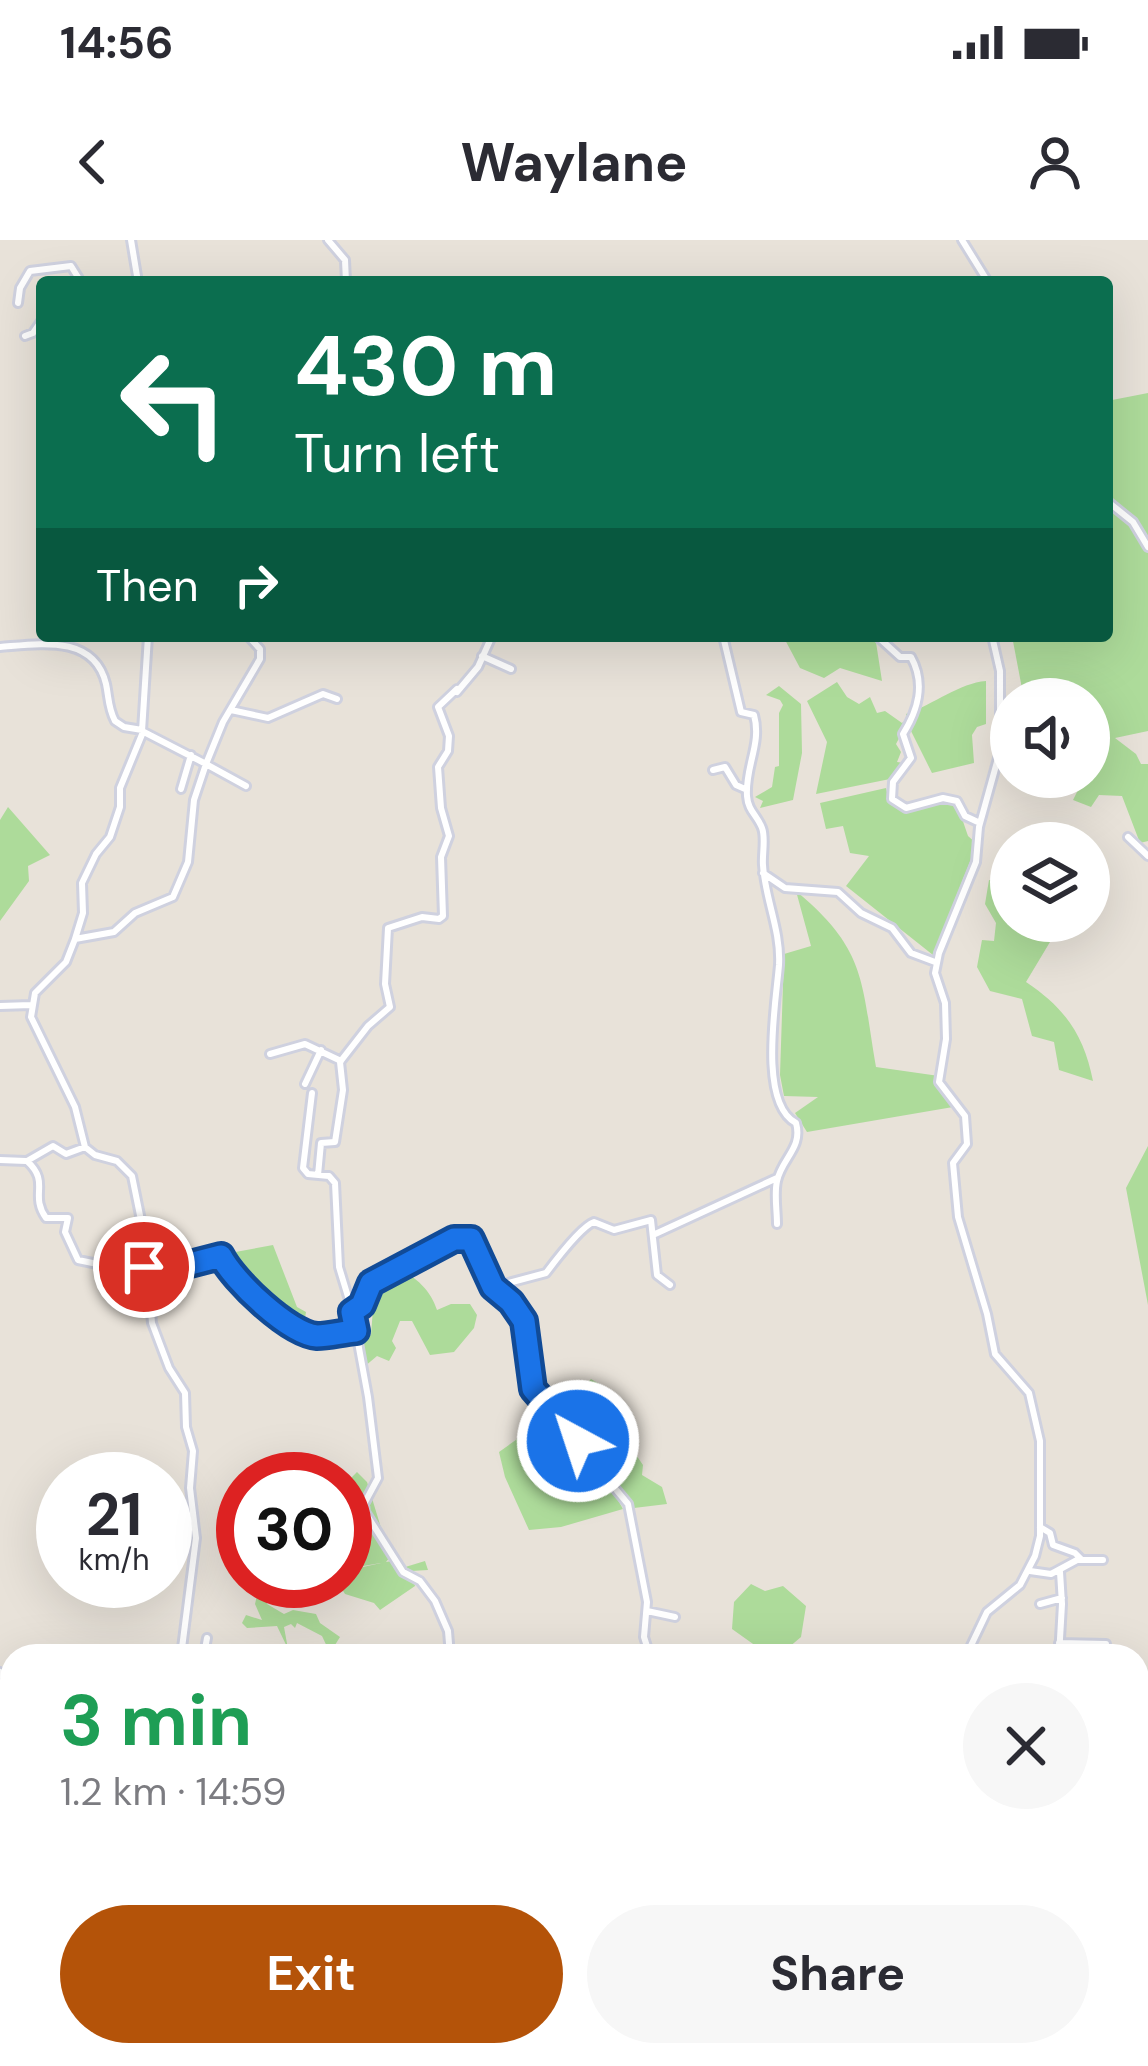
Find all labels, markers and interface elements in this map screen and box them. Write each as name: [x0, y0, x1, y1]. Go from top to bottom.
text: 14:56: [60, 13, 174, 72]
text: Waylane: [461, 127, 687, 198]
icon: back: [60, 129, 126, 195]
icon: person: [1022, 129, 1088, 195]
text: 430 m: [294, 312, 557, 421]
icon: left: [96, 324, 252, 480]
text: Turn left: [294, 418, 500, 489]
icon: right: [223, 552, 289, 618]
text: Then: [96, 556, 199, 615]
map controls: [990, 678, 1110, 942]
button: sound: [990, 678, 1110, 798]
button: layers: [990, 822, 1110, 942]
pin: [93, 1216, 195, 1318]
icon: arrive: [111, 1234, 177, 1300]
position arrow: [515, 1378, 641, 1504]
speed limit sign: 30: [216, 1452, 372, 1608]
text: 21: [86, 1475, 142, 1554]
text: km/h: [79, 1540, 149, 1579]
text: 3 min: [60, 1674, 252, 1767]
button: close: [963, 1683, 1089, 1809]
text: 1.2 km · 14:59: [60, 1766, 286, 1817]
button: Exit: [60, 1905, 563, 2043]
button: Share: [587, 1905, 1089, 2043]

